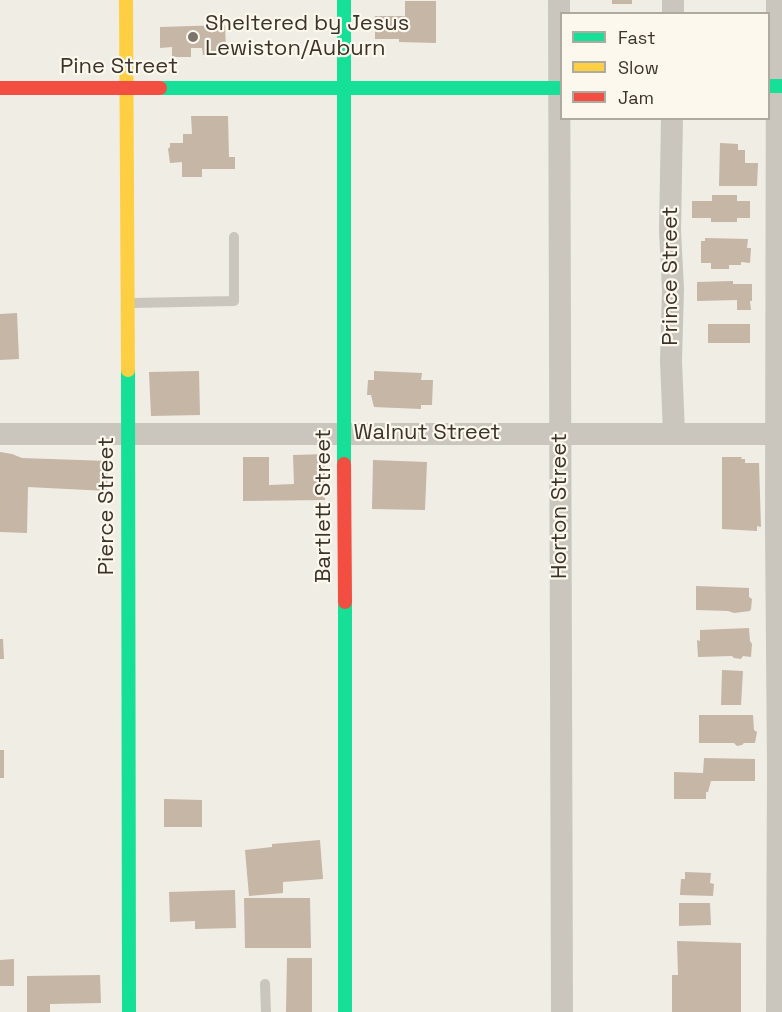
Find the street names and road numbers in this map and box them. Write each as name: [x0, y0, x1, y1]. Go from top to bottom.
street label: Pine Street: [60, 54, 178, 80]
street label: Prince Street: [658, 206, 684, 346]
street label: Walnut Street: [354, 420, 500, 446]
street label: Bartlett Street: [311, 429, 337, 583]
street label: Horton Street: [547, 433, 573, 579]
street label: Pierce Street: [94, 437, 120, 575]

